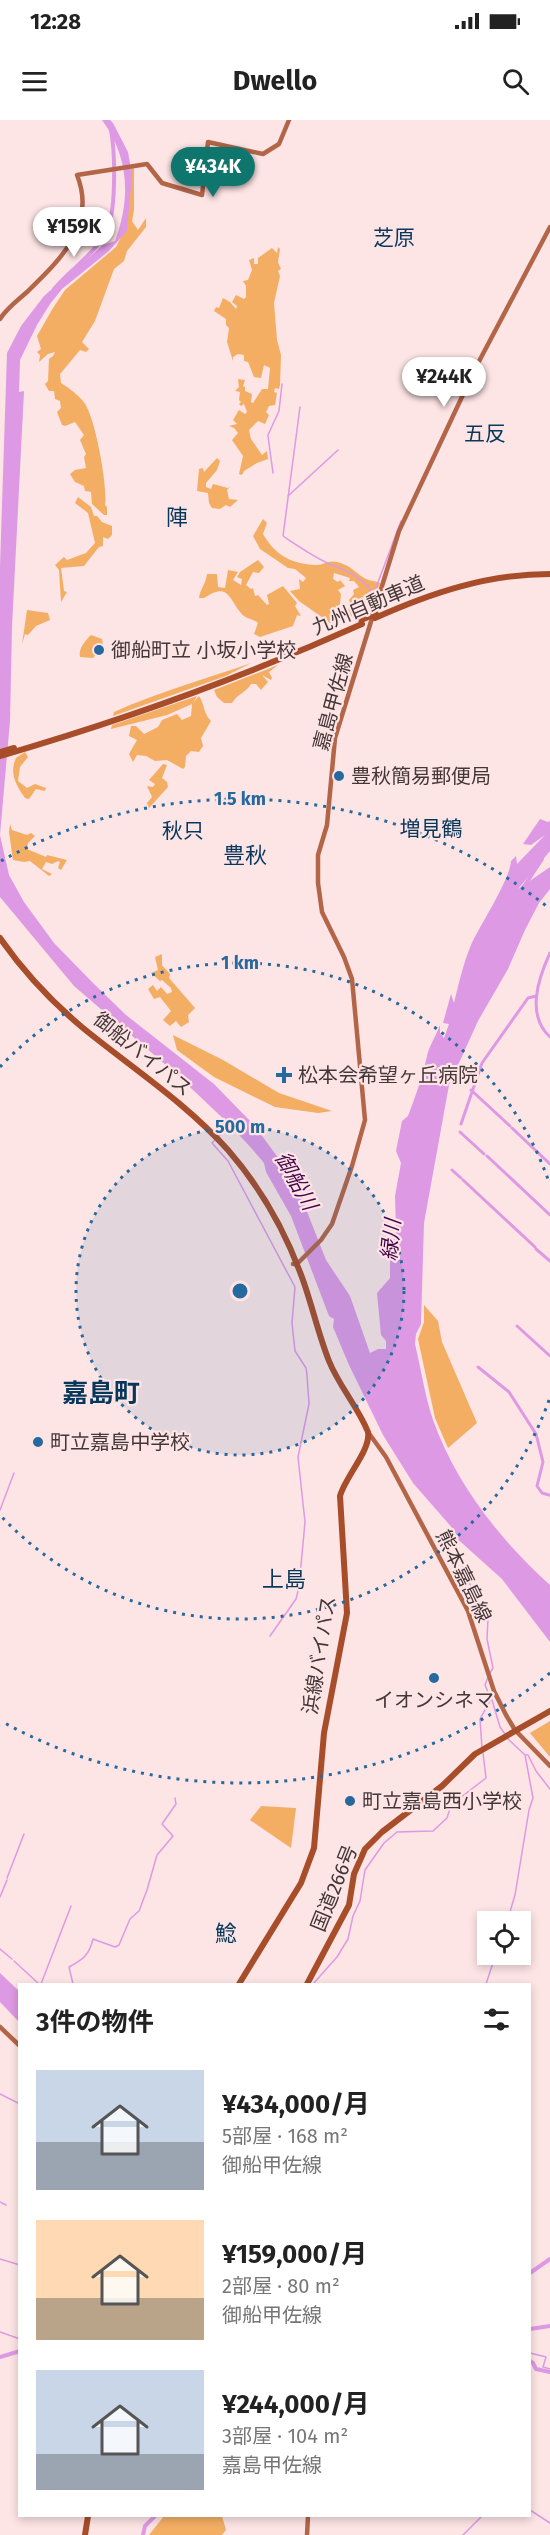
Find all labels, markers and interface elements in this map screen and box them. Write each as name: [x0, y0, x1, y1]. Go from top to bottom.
text: 12:28: [30, 8, 81, 35]
icon: menu: [18, 65, 51, 98]
text: Dwello: [233, 65, 317, 97]
icon: search: [499, 65, 532, 98]
pin: ¥434K: [171, 147, 255, 198]
text: ¥434K: [185, 154, 241, 178]
pin: ¥159K: [32, 207, 116, 258]
text: ¥159K: [47, 214, 101, 238]
district label: 芝原: [373, 225, 415, 251]
pin: ¥244K: [402, 357, 486, 408]
text: ¥244K: [416, 364, 472, 388]
district label: 五反: [464, 421, 506, 447]
district label: 陣: [166, 504, 188, 531]
street label: 九州自動車道: [308, 571, 428, 639]
place label: 御船町立 小坂小学校: [111, 638, 296, 662]
marker: 御船町立 小坂小学校: [92, 643, 106, 657]
street label: 嘉島甲佐線: [308, 651, 358, 753]
place label: 豊秋簡易郵便局: [351, 764, 491, 788]
marker: 豊秋簡易郵便局: [332, 769, 346, 783]
text: 1.5 km: [214, 788, 266, 810]
district label: 増見鶴: [400, 816, 463, 842]
district label: 秋只: [162, 818, 204, 844]
district label: 豊秋: [223, 842, 267, 869]
text: 1 km: [221, 952, 259, 974]
street label: 御船バイパス: [89, 1007, 197, 1101]
place label: 松本会希望ヶ丘病院: [298, 1063, 478, 1087]
marker: 松本会希望ヶ丘病院: [275, 1066, 293, 1084]
text: 500 m: [215, 1116, 265, 1138]
water label: 御船川: [269, 1147, 324, 1217]
water label: 緑川: [376, 1216, 406, 1262]
centre of rings: [230, 1281, 250, 1301]
district label: 嘉島町: [62, 1378, 140, 1409]
place label: 町立嘉島中学校: [50, 1430, 190, 1454]
marker: 町立嘉島中学校: [31, 1435, 45, 1449]
street label: 熊本嘉島線: [431, 1526, 497, 1626]
district label: 上島: [262, 1566, 306, 1593]
street label: 浜線バイパス: [298, 1594, 340, 1716]
marker: イオンシネマ: [427, 1671, 441, 1685]
place label: イオンシネマ: [374, 1688, 494, 1712]
place label: 町立嘉島西小学校: [362, 1789, 522, 1813]
marker: 町立嘉島西小学校: [343, 1794, 357, 1808]
street label: 国道266号: [306, 1841, 362, 1935]
map controls: [477, 1911, 531, 1965]
button: locate: [477, 1911, 531, 1965]
district label: 鯰: [215, 1920, 237, 1947]
icon: filters: [480, 2003, 513, 2036]
text: 3件の物件: [36, 2007, 154, 2038]
text: ¥434,000/月: [222, 2089, 370, 2120]
icon: home: [84, 2094, 156, 2166]
text: 5部屋 · 168 m²: [222, 2124, 348, 2148]
text: 御船甲佐線: [222, 2153, 322, 2177]
text: ¥159,000/月: [222, 2239, 367, 2270]
icon: home: [84, 2244, 156, 2316]
text: 2部屋 · 80 m²: [222, 2274, 340, 2298]
text: 御船甲佐線: [222, 2303, 322, 2327]
text: ¥244,000/月: [222, 2389, 369, 2420]
icon: home: [84, 2394, 156, 2466]
text: 3部屋 · 104 m²: [222, 2424, 348, 2448]
text: 嘉島甲佐線: [222, 2453, 322, 2477]

